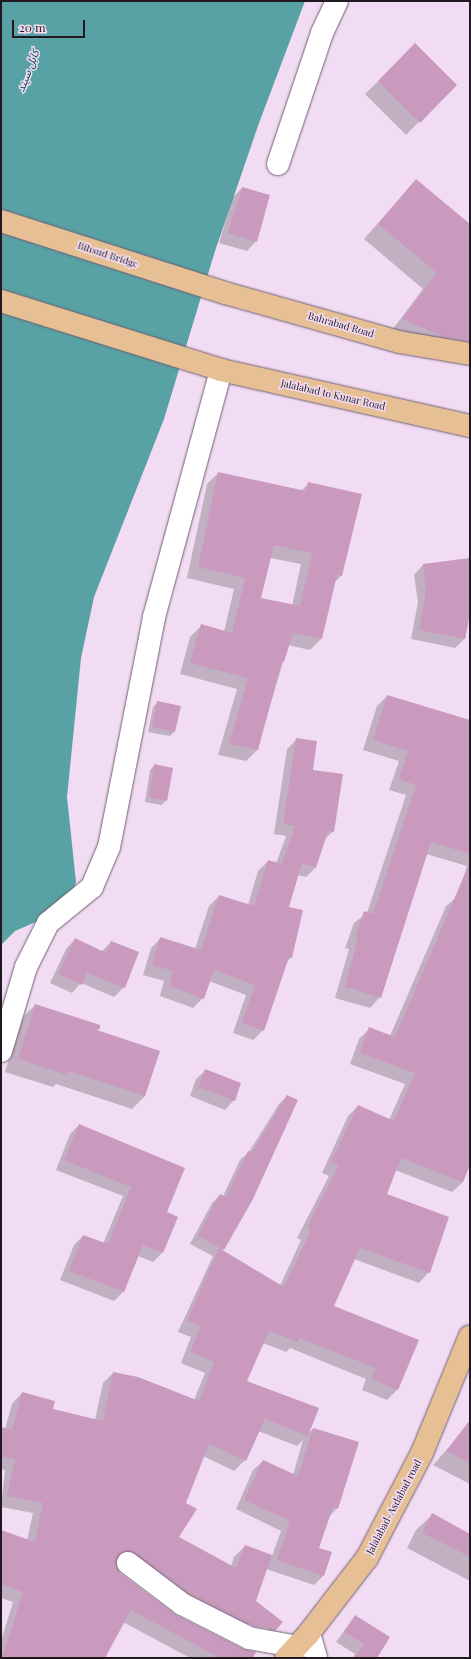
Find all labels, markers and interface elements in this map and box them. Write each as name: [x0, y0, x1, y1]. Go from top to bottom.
scale bar: [14, 12, 87, 38]
text: 20 m: [19, 19, 46, 35]
water label: کابل سيند: [14, 48, 42, 94]
street label: Bihsud Bridge: [76, 240, 140, 270]
street label: Bahrabad Road: [307, 310, 375, 340]
street label: Jalalabad to Kunar Road: [279, 377, 387, 413]
street label: Jalalabad-Asdabad road: [364, 1457, 424, 1557]

